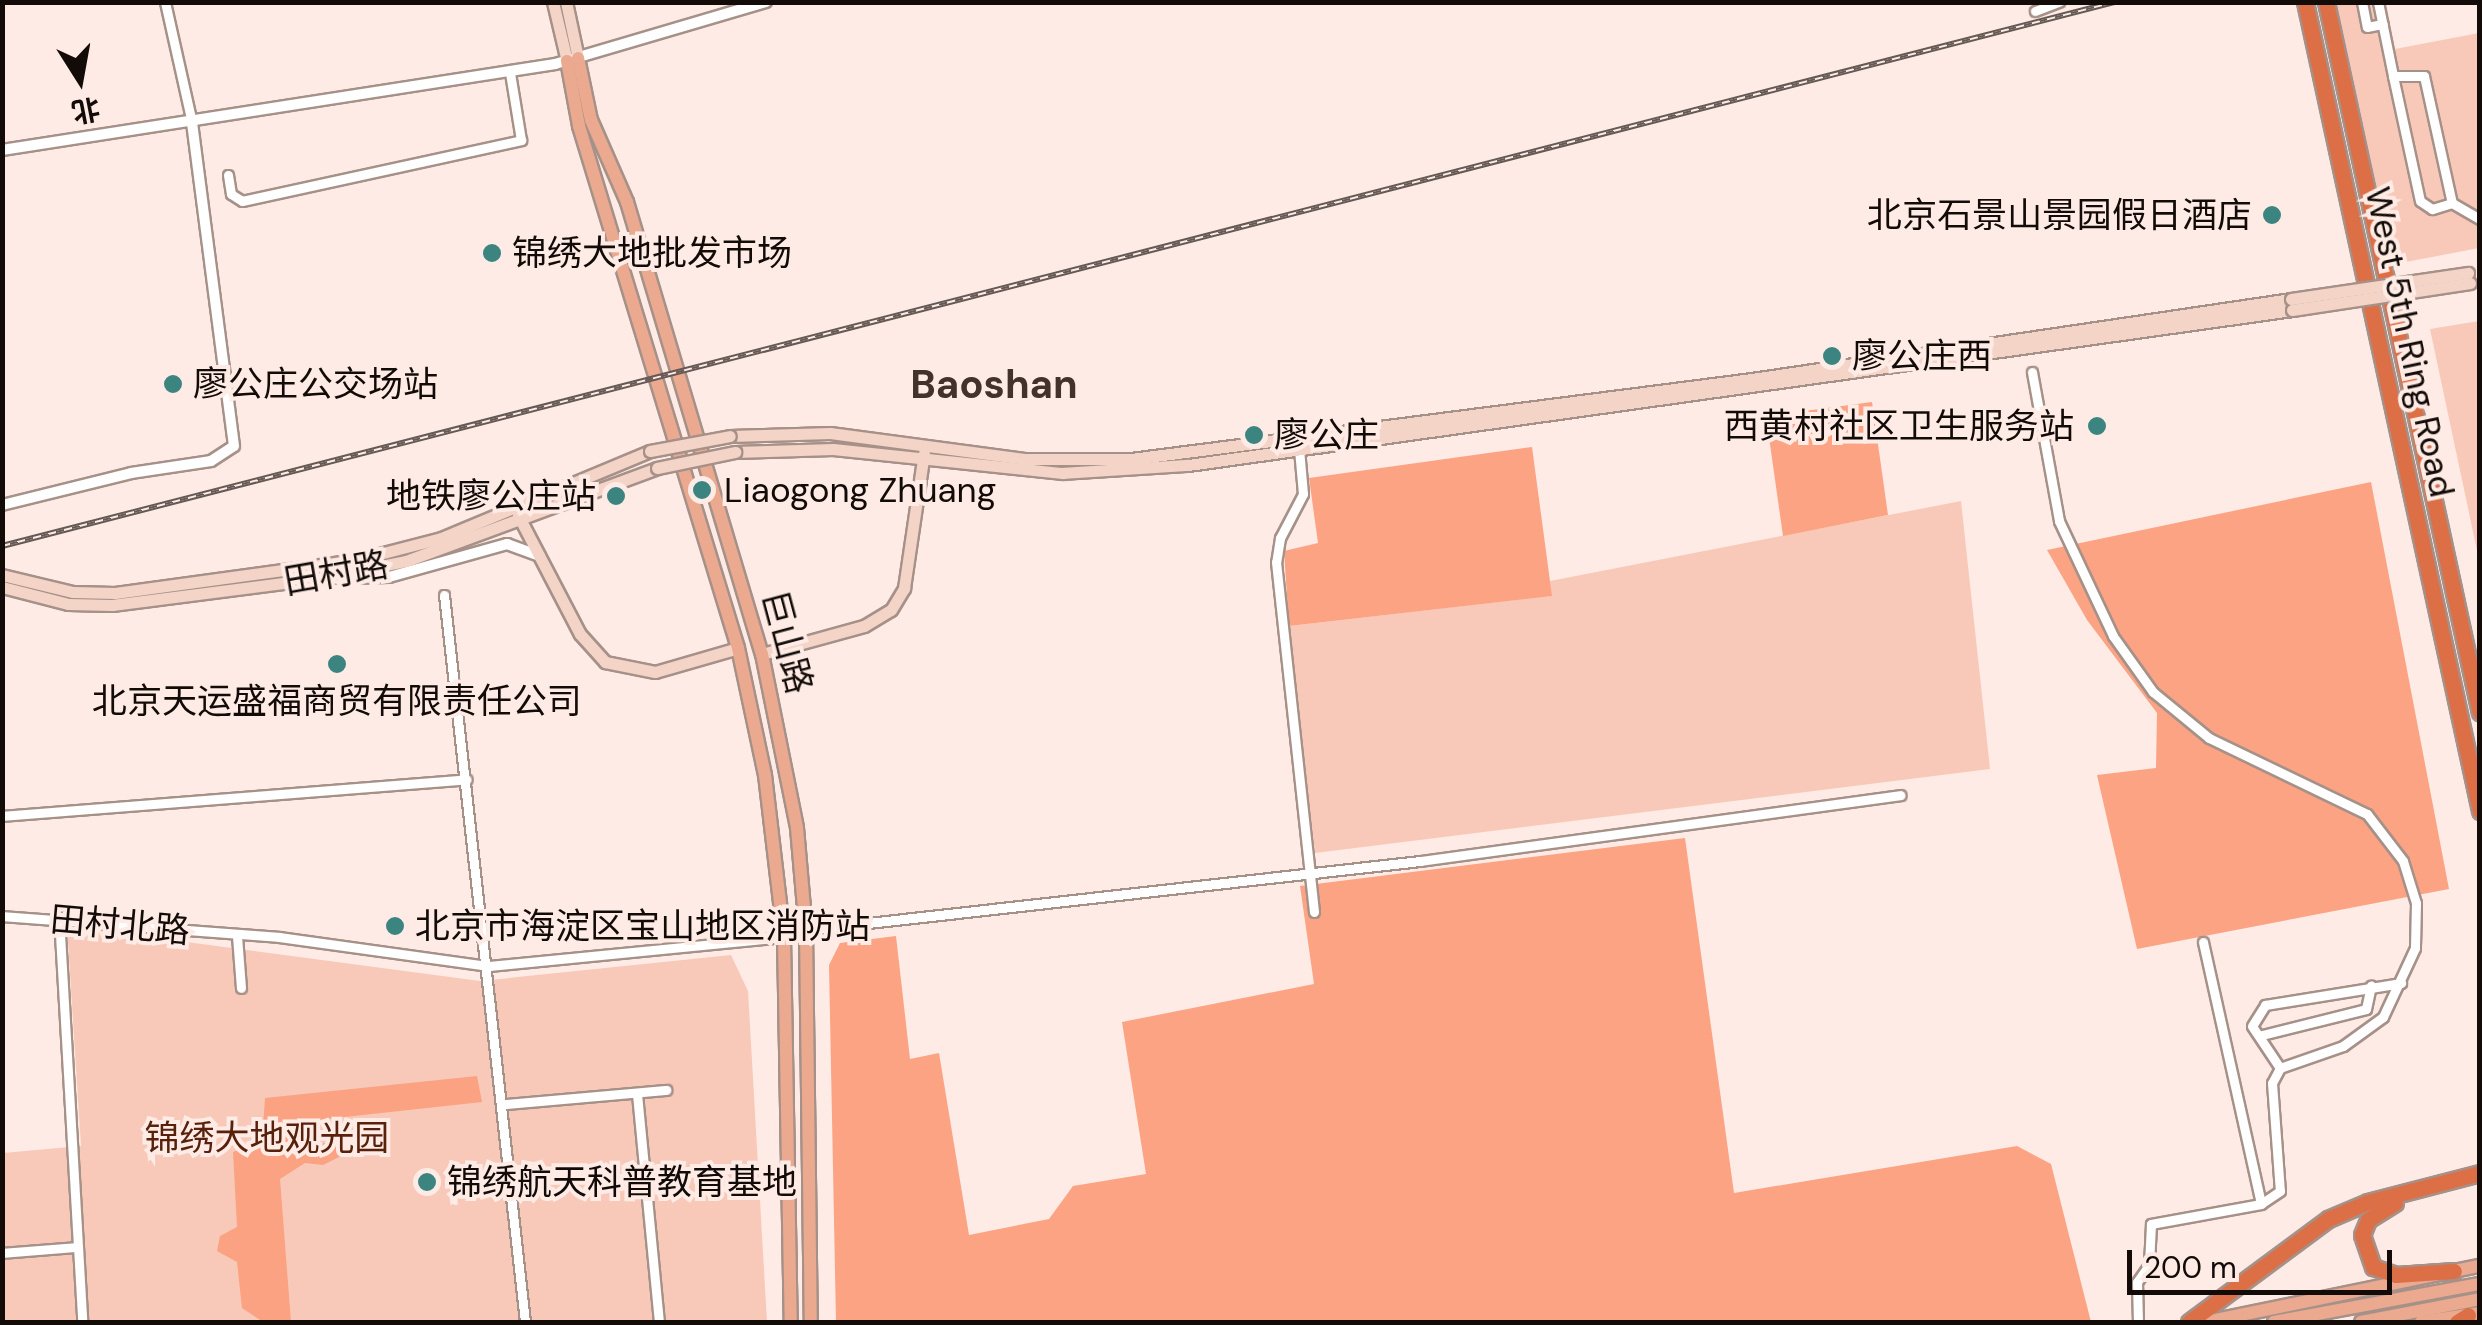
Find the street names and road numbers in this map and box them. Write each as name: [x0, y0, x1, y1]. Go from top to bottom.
street label: West 5th Ring Road: [2357, 183, 2463, 501]
street label: 田村路: [281, 543, 391, 603]
street label: 巨山路: [753, 586, 821, 698]
street label: 田村北路: [48, 898, 192, 952]

